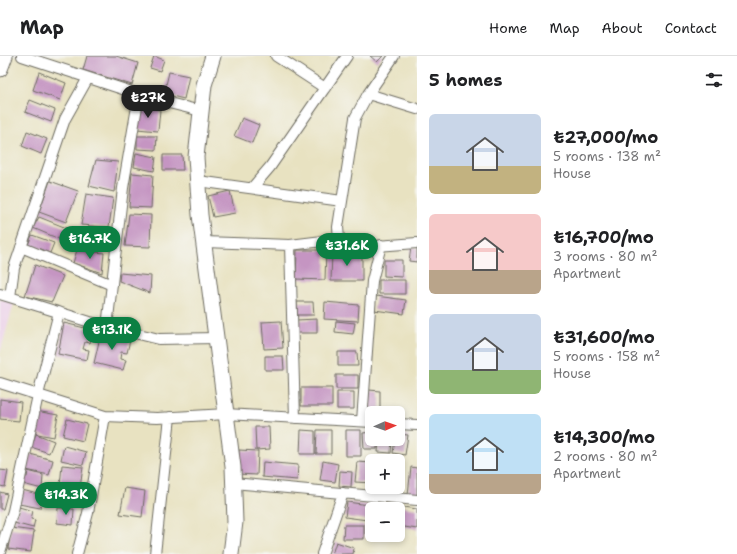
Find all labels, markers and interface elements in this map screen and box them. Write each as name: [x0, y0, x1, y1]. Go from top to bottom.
text: Map: [20, 15, 64, 40]
text: Home: [489, 19, 528, 37]
text: Map: [550, 19, 580, 37]
text: About: [602, 19, 643, 37]
text: Contact: [665, 19, 717, 37]
text: 5 homes: [429, 69, 502, 91]
icon: filters: [703, 69, 725, 91]
pin: ₺27K: [124, 85, 172, 119]
text: ₺27K: [130, 89, 166, 106]
text: ₺27,000/mo: [553, 126, 658, 148]
icon: home: [461, 130, 509, 178]
text: 5 rooms · 138 m²: [553, 148, 661, 165]
text: House: [553, 165, 591, 182]
pin: ₺16.7K: [57, 226, 123, 260]
text: ₺16,700/mo: [553, 226, 654, 248]
text: ₺16.7K: [68, 230, 112, 247]
icon: home: [461, 230, 509, 278]
pin: ₺31.6K: [314, 233, 380, 267]
text: ₺31.6K: [325, 237, 369, 254]
text: 3 rooms · 80 m²: [553, 248, 657, 265]
text: Apartment: [553, 265, 621, 282]
pin: ₺13.1K: [79, 317, 145, 351]
text: ₺13.1K: [92, 321, 132, 338]
text: ₺31,600/mo: [553, 326, 655, 348]
icon: home: [461, 330, 509, 378]
text: 5 rooms · 158 m²: [553, 348, 660, 365]
text: House: [553, 365, 591, 382]
north arrow: [365, 406, 405, 446]
map controls: [365, 406, 405, 542]
text: ₺14,300/mo: [553, 426, 655, 448]
icon: home: [461, 430, 509, 478]
text: 2 rooms · 80 m²: [553, 448, 657, 465]
button: +: [365, 454, 405, 494]
text: Apartment: [553, 465, 621, 482]
pin: ₺14.3K: [33, 482, 99, 516]
text: ₺14.3K: [44, 486, 88, 503]
button: −: [365, 502, 405, 542]

